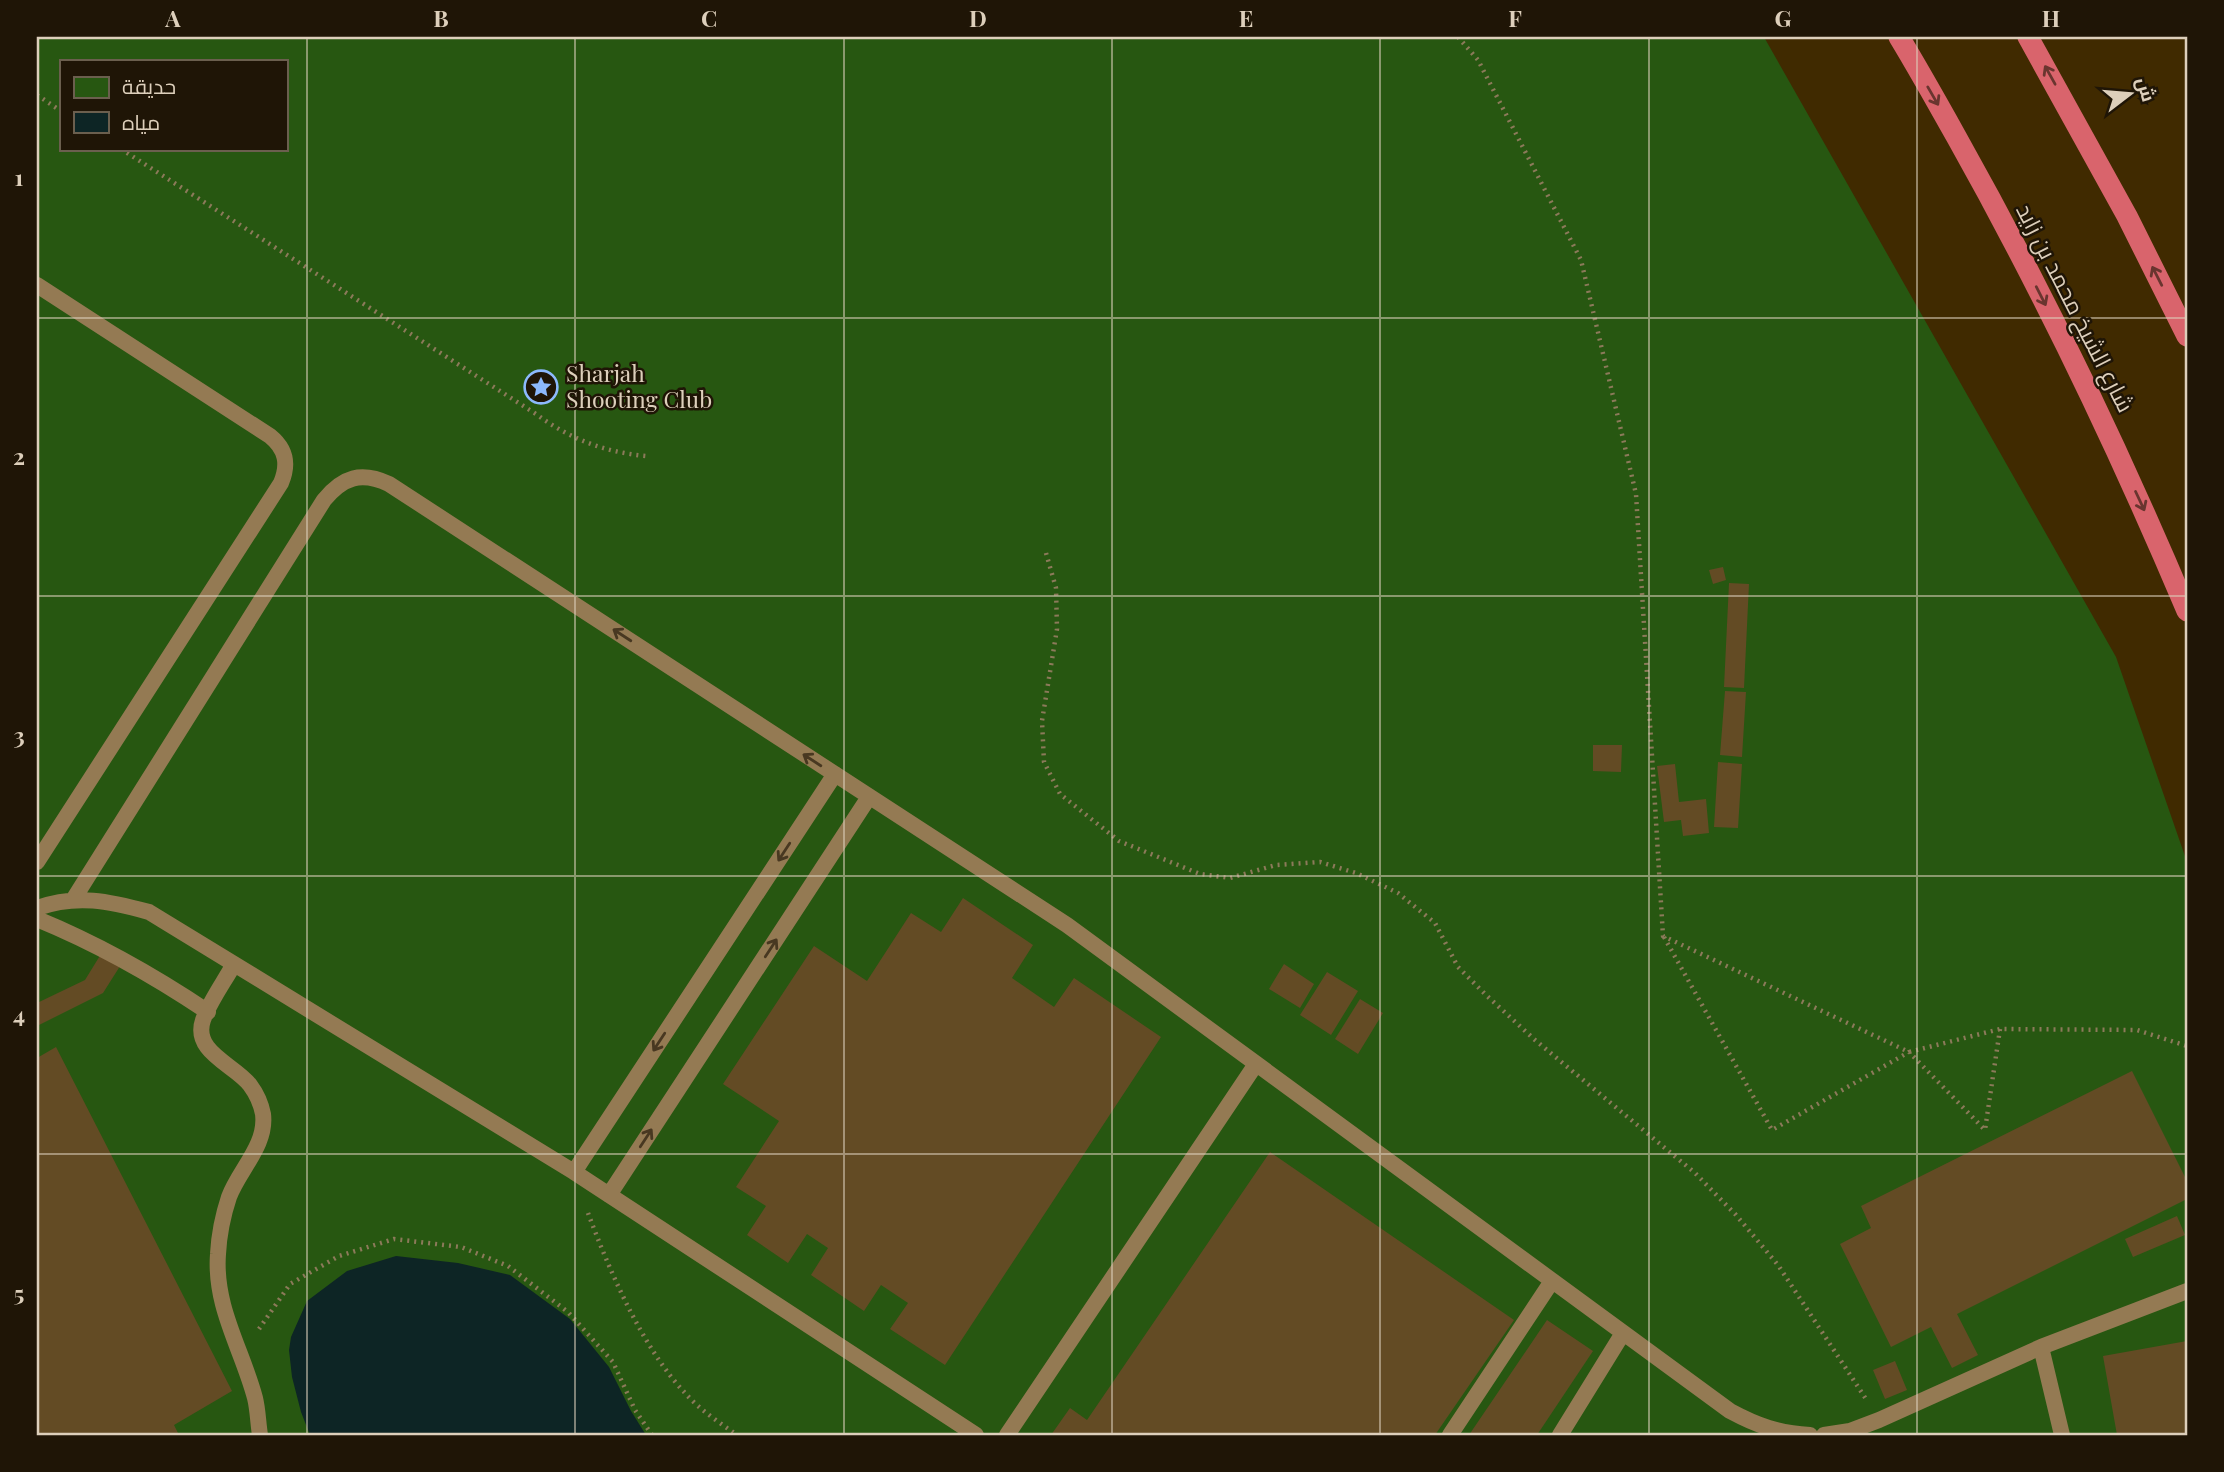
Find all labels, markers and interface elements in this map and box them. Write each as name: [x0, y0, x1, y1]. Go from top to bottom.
text: A: [164, 2, 181, 33]
text: B: [433, 2, 449, 33]
text: C: [701, 2, 717, 33]
text: D: [969, 2, 987, 33]
text: E: [1239, 2, 1253, 33]
text: F: [1508, 2, 1522, 33]
text: G: [1775, 2, 1792, 33]
text: H: [2042, 2, 2060, 33]
legend: [60, 60, 287, 150]
north arrow: [2094, 60, 2164, 130]
one-way arrow: [2043, 65, 2057, 85]
text: حديقة: [122, 71, 176, 99]
text: ش: [2131, 74, 2163, 104]
one-way arrow: [1927, 85, 1940, 106]
text: مياه: [122, 107, 160, 135]
text: 1: [15, 161, 24, 192]
street label: شارع الشيخ محمد بن زايد: [2008, 198, 2142, 418]
one-way arrow: [2149, 266, 2163, 286]
one-way arrow: [2035, 285, 2049, 306]
place label: Sharjah Shooting Club: [566, 357, 712, 414]
place icon: Sharjah Shooting Club: [522, 368, 560, 406]
text: 2: [13, 440, 25, 471]
one-way arrow: [2134, 490, 2147, 511]
one-way arrow: [612, 628, 632, 642]
text: 3: [13, 719, 25, 750]
one-way arrow: [803, 752, 822, 767]
one-way arrow: [777, 842, 791, 861]
one-way arrow: [764, 938, 778, 958]
text: 4: [13, 998, 25, 1029]
one-way arrow: [652, 1032, 666, 1051]
one-way arrow: [639, 1129, 654, 1148]
text: 5: [14, 1277, 24, 1308]

